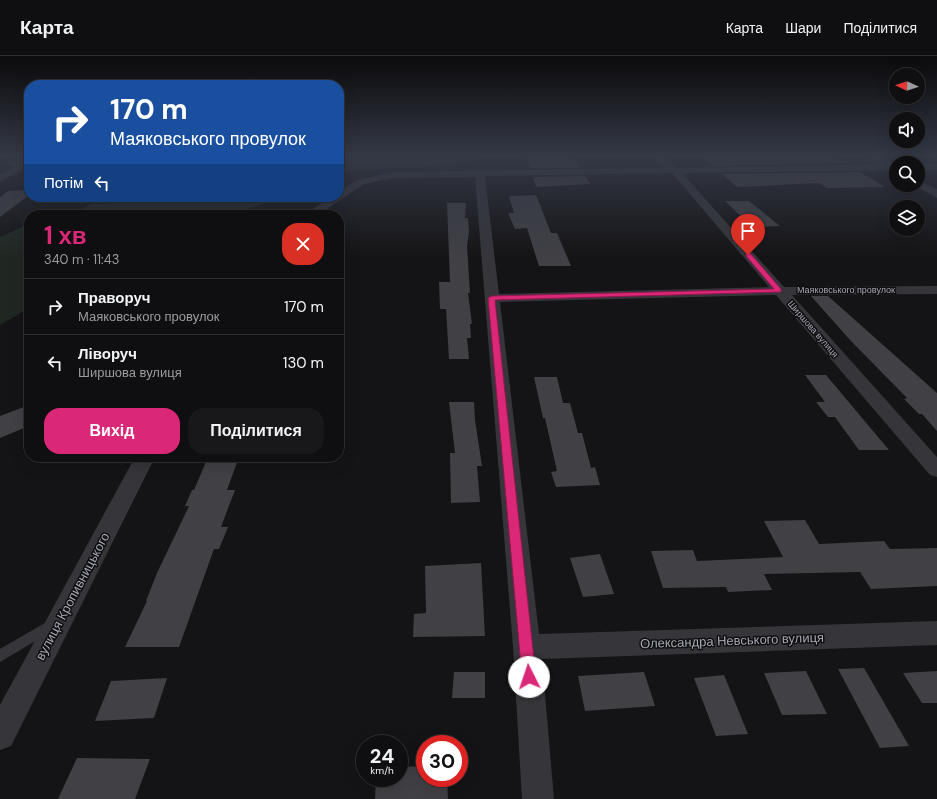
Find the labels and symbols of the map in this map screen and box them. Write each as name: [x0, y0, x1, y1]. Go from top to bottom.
north arrow: [889, 68, 925, 104]
pin: [731, 214, 765, 255]
street label: Маяковського провулок: [797, 284, 895, 296]
street label: Ширшова вулиця: [785, 298, 841, 360]
street label: вулиця Кропивницького: [32, 529, 113, 663]
street label: Олександра Невського вулиця: [640, 629, 824, 652]
position arrow: [508, 656, 550, 698]
speed limit sign: 30: [416, 735, 468, 787]

